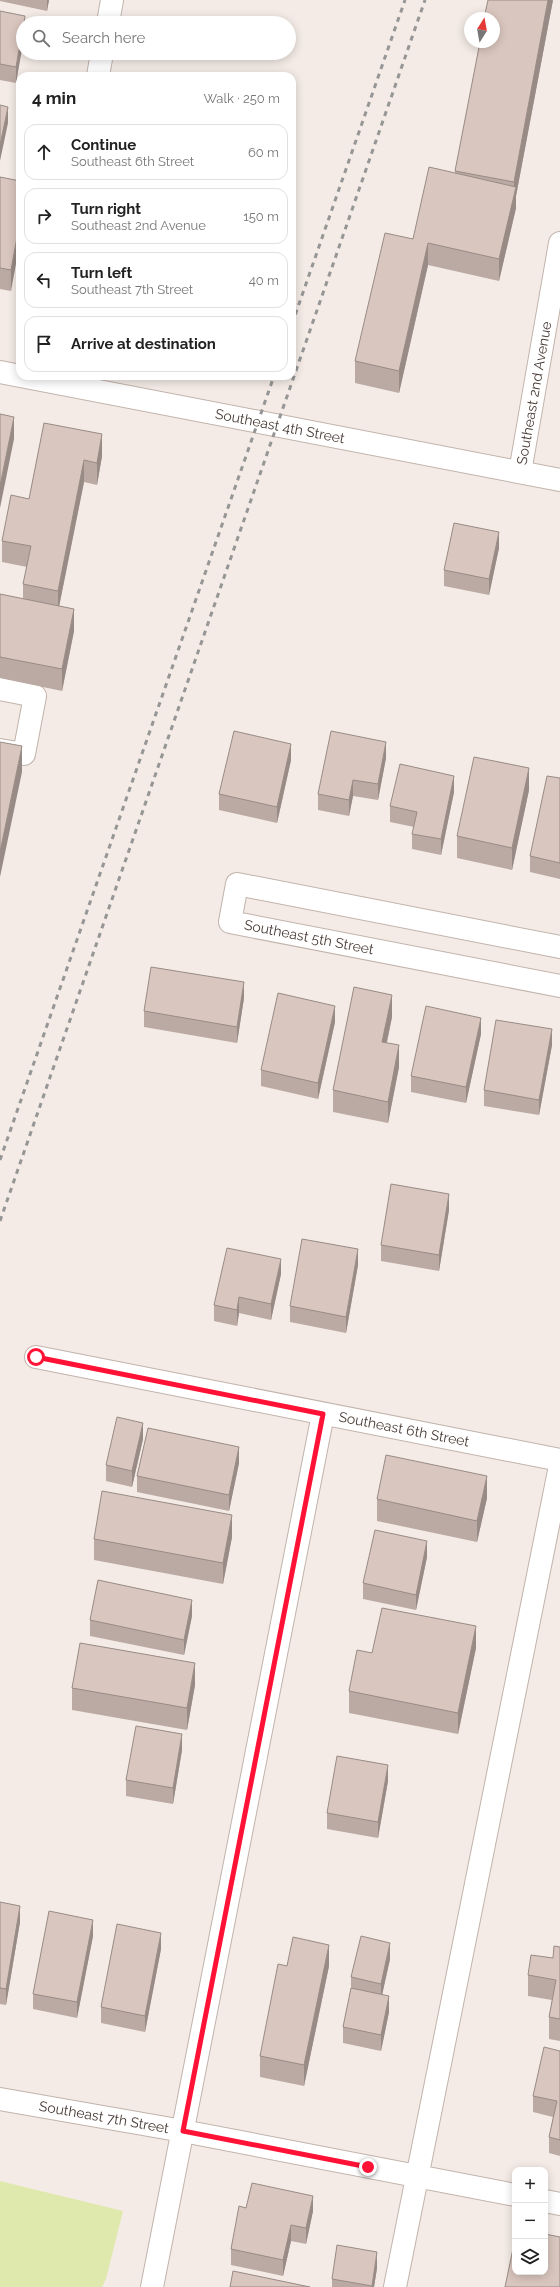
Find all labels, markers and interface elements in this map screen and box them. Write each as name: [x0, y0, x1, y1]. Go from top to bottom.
north arrow: [464, 12, 500, 48]
search box: [16, 16, 296, 60]
icon: search: [30, 27, 52, 49]
text: Search here: [62, 29, 145, 47]
text: 4 min: [32, 88, 76, 108]
text: Walk · 250 m: [203, 91, 280, 106]
text: Continue: [71, 136, 136, 154]
icon: ahead: [33, 141, 55, 163]
text: 60 m: [248, 145, 279, 160]
text: Southeast 6th Street: [71, 154, 194, 169]
text: Turn right: [71, 200, 141, 218]
icon: right: [33, 205, 55, 227]
text: 150 m: [243, 209, 279, 224]
text: Southeast 2nd Avenue: [71, 218, 206, 233]
text: Turn left: [71, 264, 132, 282]
icon: left: [33, 269, 55, 291]
text: 40 m: [249, 273, 279, 288]
text: Southeast 7th Street: [71, 282, 193, 297]
street label: Southeast 2nd Avenue: [514, 320, 554, 466]
icon: arrive: [33, 333, 55, 355]
text: Arrive at destination: [71, 335, 216, 353]
street label: Southeast 4th Street: [214, 406, 346, 446]
street label: Southeast 5th Street: [243, 917, 375, 957]
route start: [27, 1348, 45, 1366]
street label: Southeast 6th Street: [337, 1409, 471, 1450]
street label: Southeast 7th Street: [38, 2098, 170, 2136]
route end: [359, 2158, 377, 2176]
map controls: [512, 2167, 548, 2275]
button: +: [512, 2167, 548, 2203]
button: −: [512, 2203, 548, 2239]
button: layers: [512, 2239, 548, 2275]

